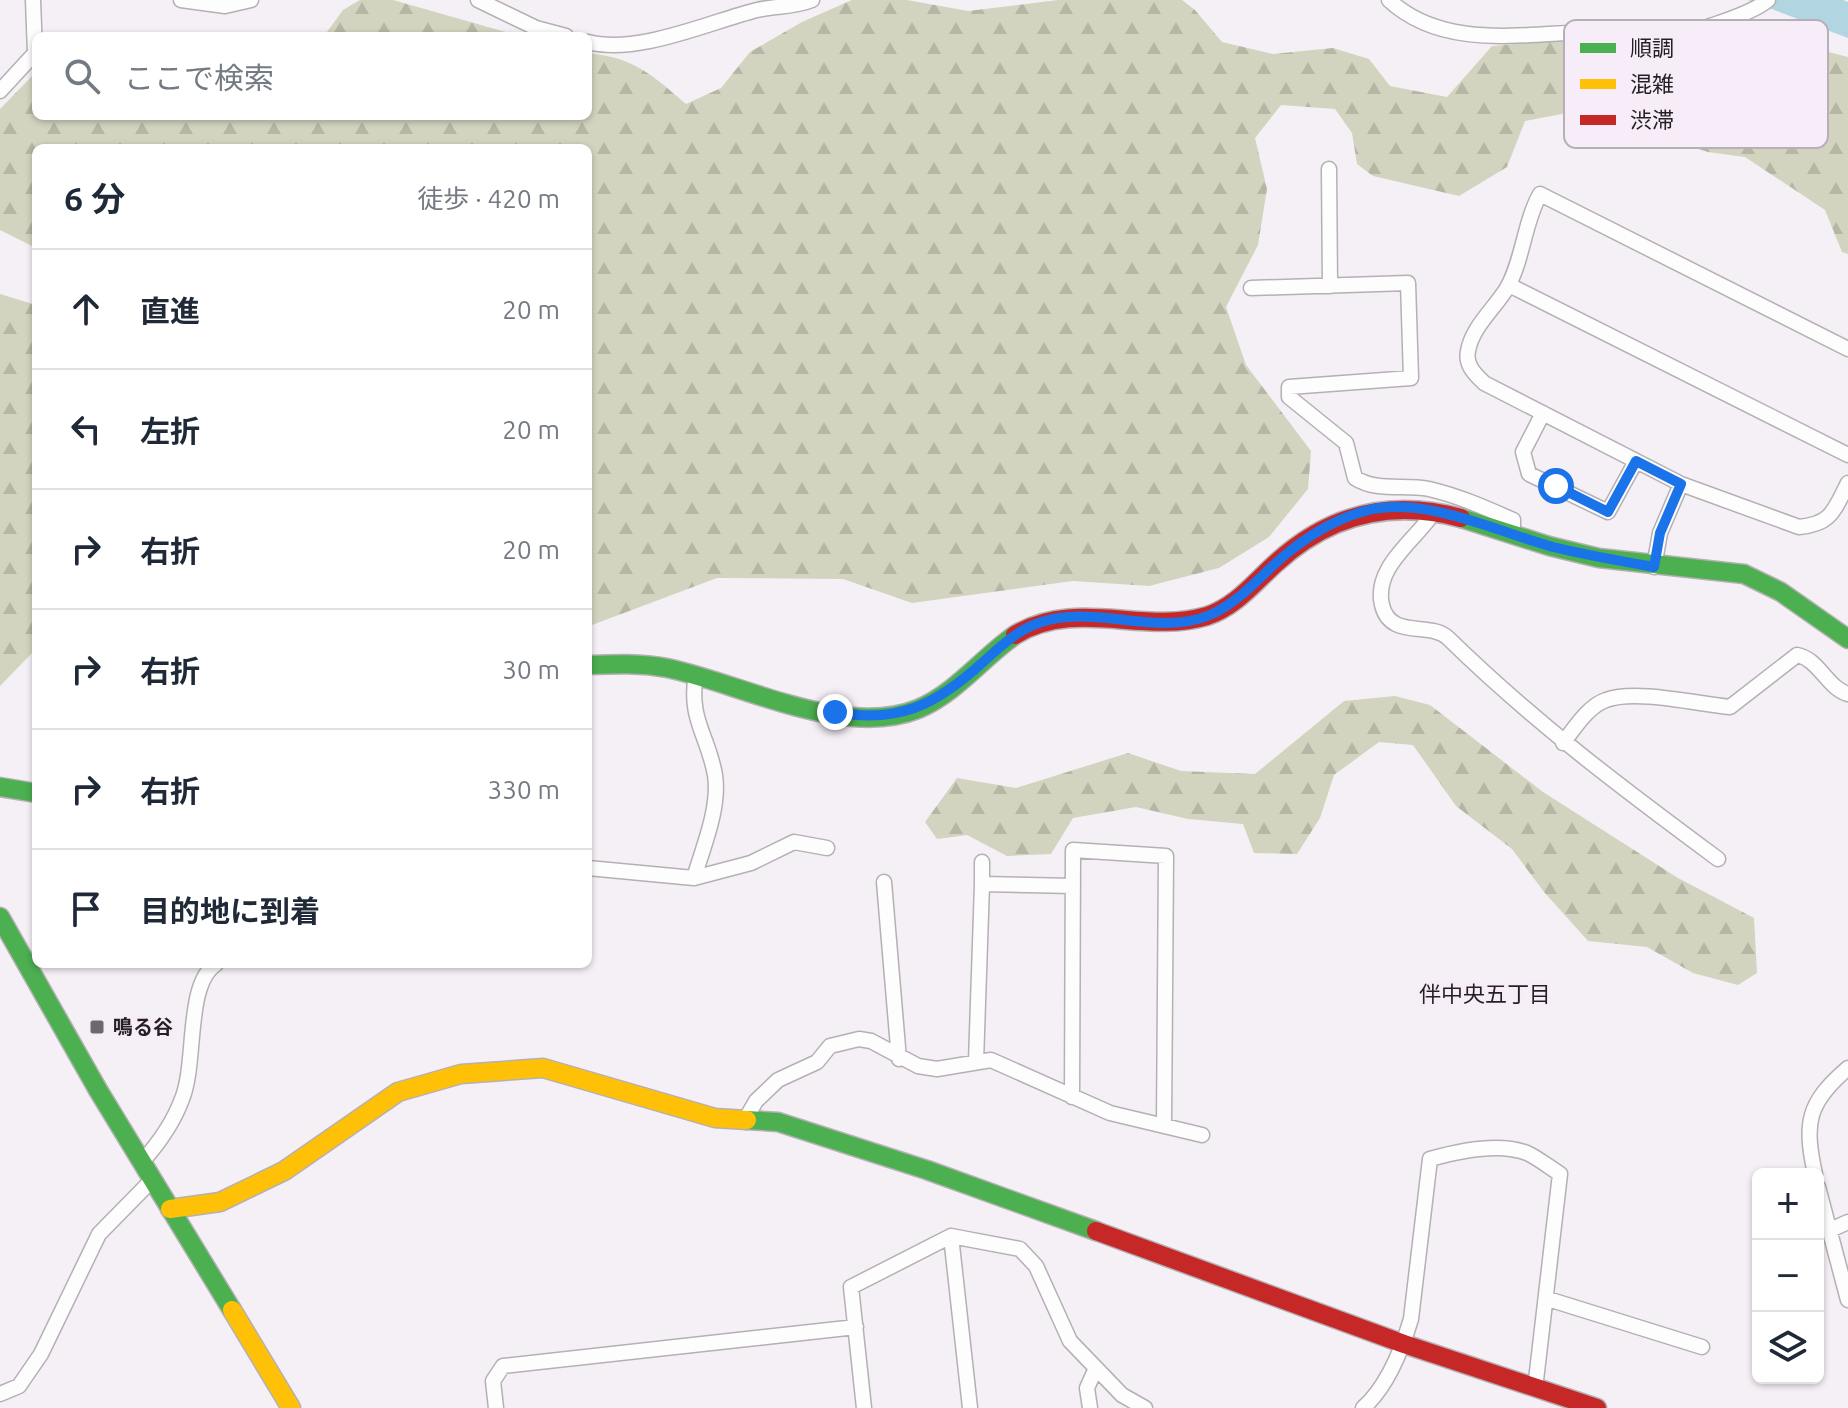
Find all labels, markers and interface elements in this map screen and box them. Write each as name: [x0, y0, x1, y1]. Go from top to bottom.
legend: [1564, 20, 1828, 148]
search box: [32, 32, 592, 120]
text: 順調: [1630, 35, 1674, 60]
icon: search: [60, 54, 104, 98]
text: ここで検索: [124, 61, 274, 95]
text: 混雑: [1630, 71, 1674, 96]
text: 渋滞: [1630, 107, 1674, 132]
text: 6 分: [64, 179, 125, 217]
text: 徒歩 · 420 m: [417, 184, 560, 213]
icon: ahead: [64, 287, 108, 331]
text: 直進: [140, 294, 200, 328]
text: 20 m: [502, 295, 560, 324]
icon: left: [64, 407, 108, 451]
text: 左折: [140, 414, 200, 448]
text: 20 m: [502, 415, 560, 444]
route start: [1538, 468, 1574, 504]
icon: right: [64, 527, 108, 571]
text: 右折: [140, 534, 200, 568]
text: 20 m: [502, 535, 560, 564]
icon: right: [64, 647, 108, 691]
text: 右折: [140, 654, 200, 688]
text: 30 m: [502, 655, 560, 684]
route end: [817, 694, 853, 730]
icon: right: [64, 767, 108, 811]
text: 右折: [140, 774, 200, 808]
text: 330 m: [488, 775, 560, 804]
icon: arrive: [64, 887, 108, 931]
text: 目的地に到着: [140, 894, 320, 928]
district label: 伴中央五丁目: [1419, 981, 1551, 1006]
place label: 鳴る谷: [113, 1015, 173, 1038]
marker: 鳴る谷: [88, 1018, 106, 1036]
map controls: [1752, 1168, 1824, 1384]
button: +: [1752, 1168, 1824, 1240]
button: −: [1752, 1240, 1824, 1312]
button: layers: [1752, 1312, 1824, 1384]

